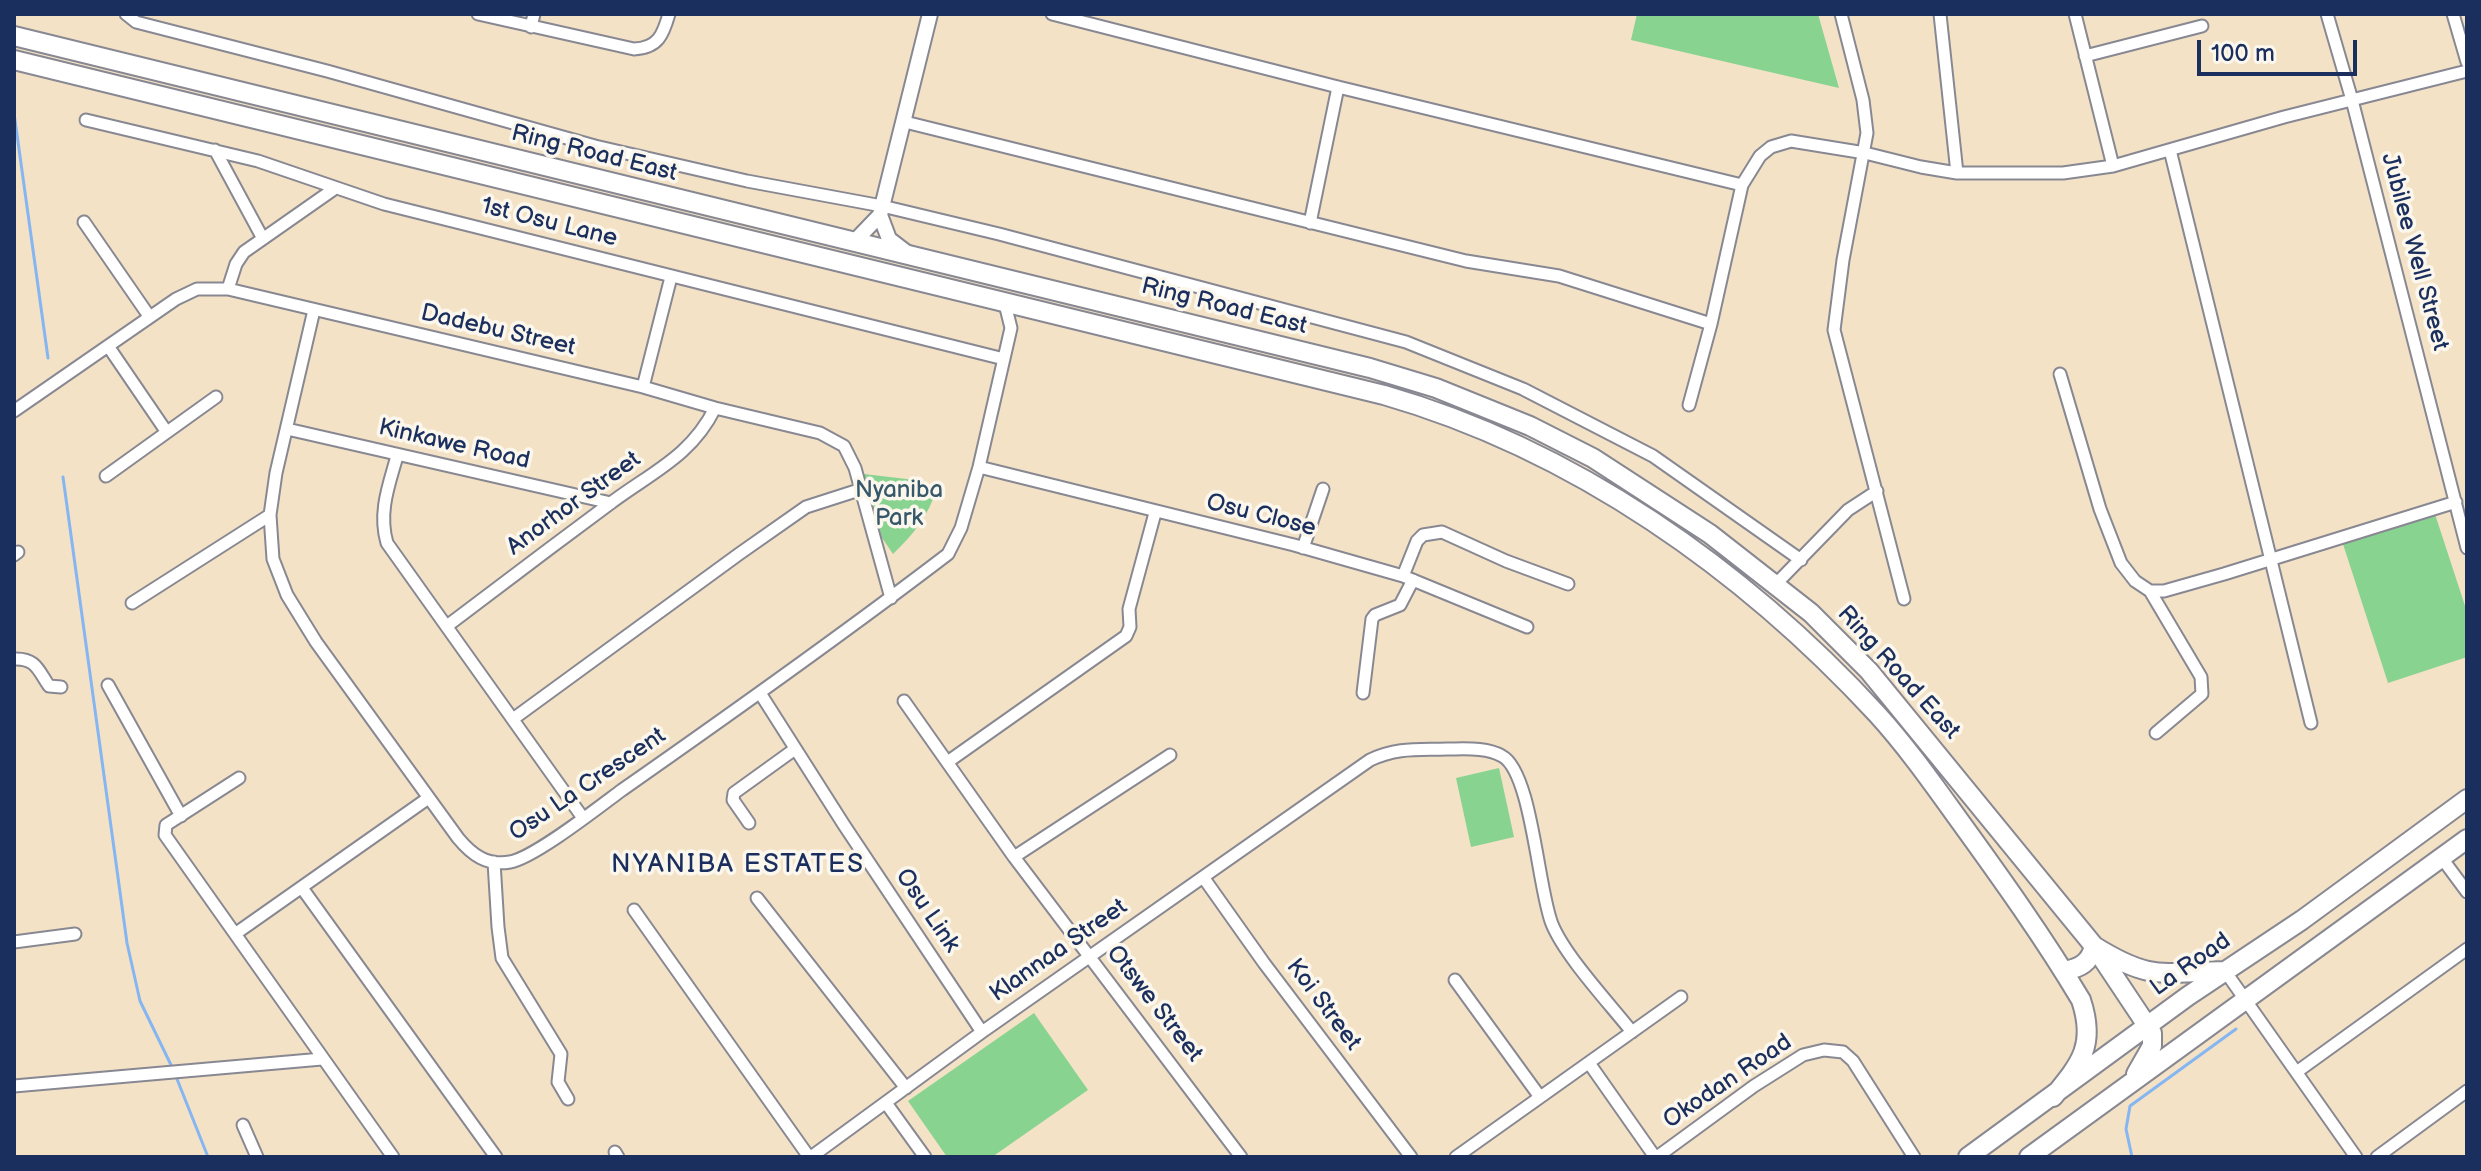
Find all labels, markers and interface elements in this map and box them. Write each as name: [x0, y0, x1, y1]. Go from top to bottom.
scale bar: [2201, 24, 2361, 74]
text: 100 m: [2211, 39, 2275, 68]
street label: Ring Road East: [508, 120, 680, 188]
street label: Jubilee Well Street: [2374, 150, 2454, 354]
street label: 1st Osu Lane: [478, 192, 620, 254]
street label: Ring Road East: [1138, 273, 1310, 341]
street label: Dadebu Street: [418, 299, 578, 363]
street label: Kinkawe Road: [376, 414, 532, 476]
street label: Anorhor Street: [501, 446, 647, 562]
park label: Nyaniba Park: [855, 477, 943, 533]
street label: Osu Close: [1203, 488, 1319, 544]
street label: Ring Road East: [1831, 600, 1965, 746]
street label: Osu La Crescent: [504, 722, 672, 848]
district label: NYANIBA ESTATES: [611, 849, 865, 881]
street label: Osu Link: [889, 864, 965, 958]
street label: Klannaa Street: [985, 893, 1133, 1009]
street label: La Road: [2145, 927, 2237, 1003]
street label: Otswe Street: [1100, 940, 1208, 1068]
street label: Koi Street: [1279, 954, 1367, 1056]
street label: Okodan Road: [1658, 1028, 1798, 1136]

